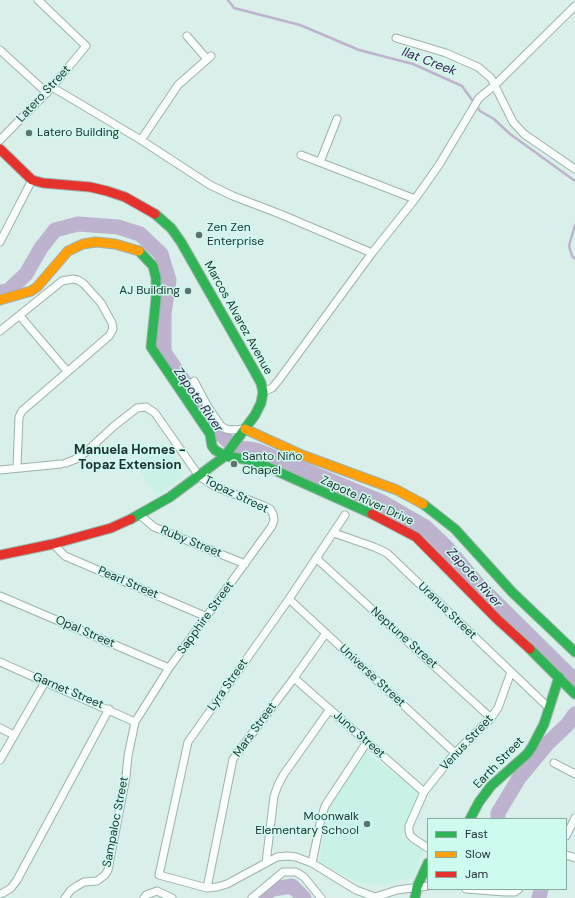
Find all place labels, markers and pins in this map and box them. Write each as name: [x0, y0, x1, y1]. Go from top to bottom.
place label: Latero Building: [37, 126, 119, 140]
marker: Latero Building: [24, 128, 34, 138]
place label: Zen Zen Enterprise: [207, 221, 264, 249]
marker: Zen Zen Enterprise: [194, 230, 204, 240]
place label: AJ Building: [119, 284, 180, 298]
marker: AJ Building: [183, 286, 193, 296]
place label: Santo Niño Chapel: [242, 450, 302, 478]
marker: Santo Niño Chapel: [229, 459, 239, 469]
place label: Moonwalk Elementary School: [255, 810, 359, 838]
marker: Moonwalk Elementary School: [362, 819, 372, 829]

